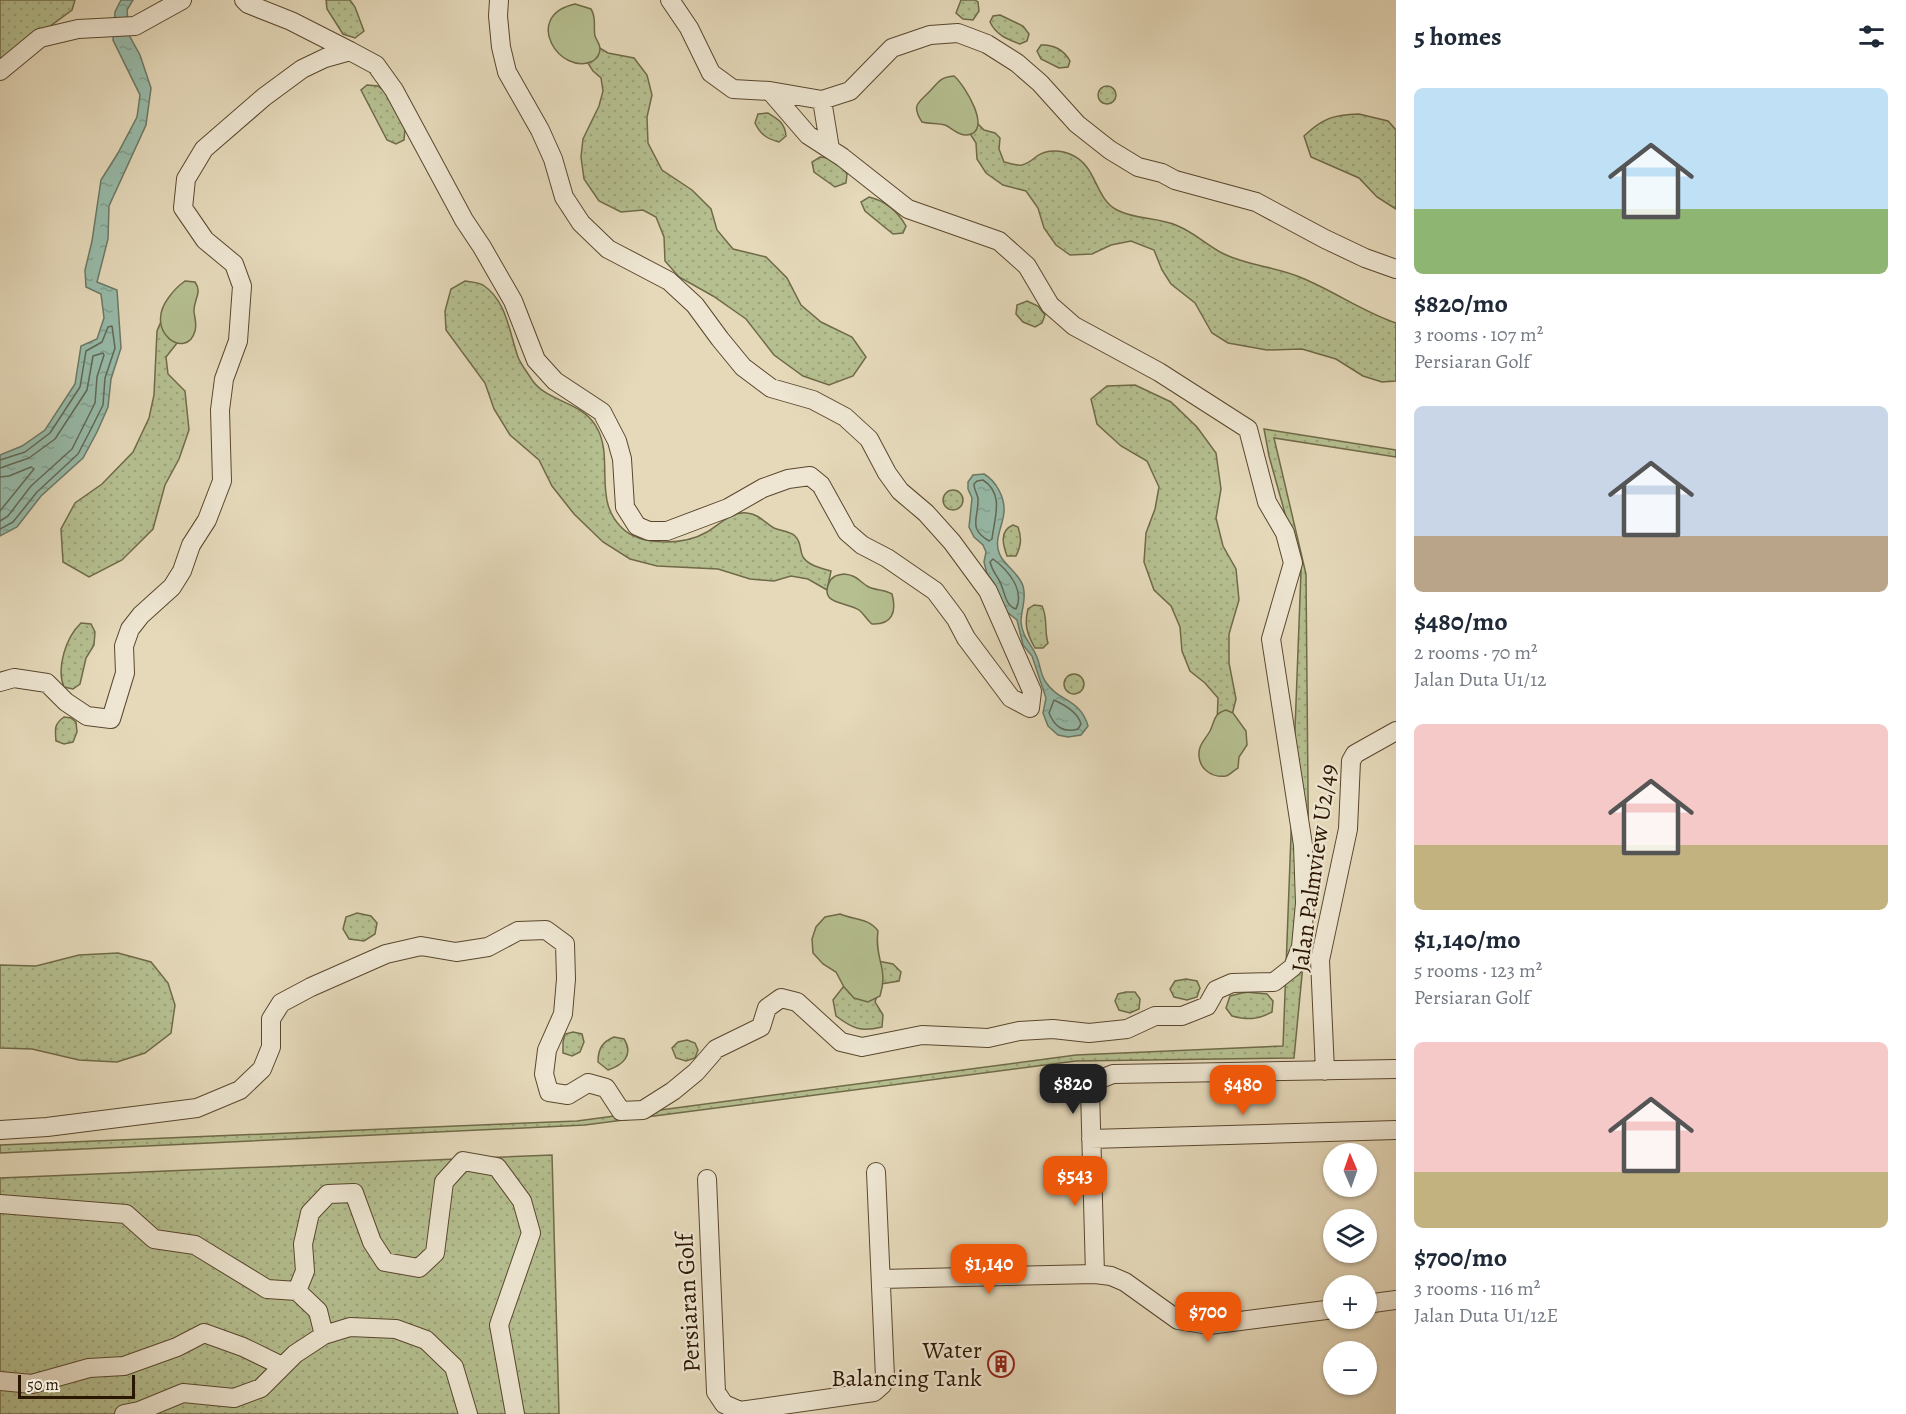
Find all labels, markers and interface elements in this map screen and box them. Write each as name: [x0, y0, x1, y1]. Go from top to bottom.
text: 5 homes: [1414, 19, 1502, 54]
icon: filters: [1855, 20, 1888, 53]
icon: home: [1597, 127, 1705, 235]
text: $820/mo: [1414, 286, 1508, 321]
text: 3 rooms · 107 m²: [1414, 321, 1543, 348]
text: Persiaran Golf: [1414, 348, 1530, 375]
icon: home: [1597, 445, 1705, 553]
text: $480/mo: [1414, 604, 1508, 639]
text: 2 rooms · 70 m²: [1414, 639, 1538, 666]
text: Jalan Duta U1/12: [1414, 666, 1547, 693]
street label: Jalan Palmview U2/49: [1284, 762, 1344, 974]
icon: home: [1597, 763, 1705, 871]
text: $1,140/mo: [1414, 922, 1521, 957]
text: 5 rooms · 123 m²: [1414, 957, 1542, 984]
text: Persiaran Golf: [1414, 984, 1530, 1011]
pin: $820: [1037, 1064, 1109, 1115]
pin: $480: [1207, 1065, 1279, 1116]
text: $820: [1054, 1070, 1092, 1097]
text: $480: [1224, 1071, 1262, 1098]
icon: home: [1597, 1081, 1705, 1189]
north arrow: [1323, 1143, 1377, 1197]
map controls: [1323, 1143, 1377, 1395]
pin: $543: [1039, 1156, 1111, 1207]
text: $543: [1057, 1162, 1093, 1189]
button: layers: [1323, 1209, 1377, 1263]
street label: Persiaran Golf: [668, 1230, 708, 1373]
text: $700/mo: [1414, 1240, 1507, 1275]
pin: $1,140: [940, 1244, 1038, 1295]
text: $1,140: [965, 1250, 1013, 1277]
button: +: [1323, 1275, 1377, 1329]
text: 3 rooms · 116 m²: [1414, 1275, 1540, 1302]
pin: $700: [1172, 1292, 1244, 1343]
text: $700: [1189, 1298, 1227, 1325]
text: Jalan Duta U1/12E: [1414, 1302, 1558, 1329]
place label: Water Balancing Tank: [831, 1334, 982, 1394]
button: −: [1323, 1341, 1377, 1395]
building icon: Water Balancing Tank: [986, 1349, 1016, 1379]
scale bar: [18, 1372, 135, 1400]
text: 50 m: [27, 1374, 59, 1396]

